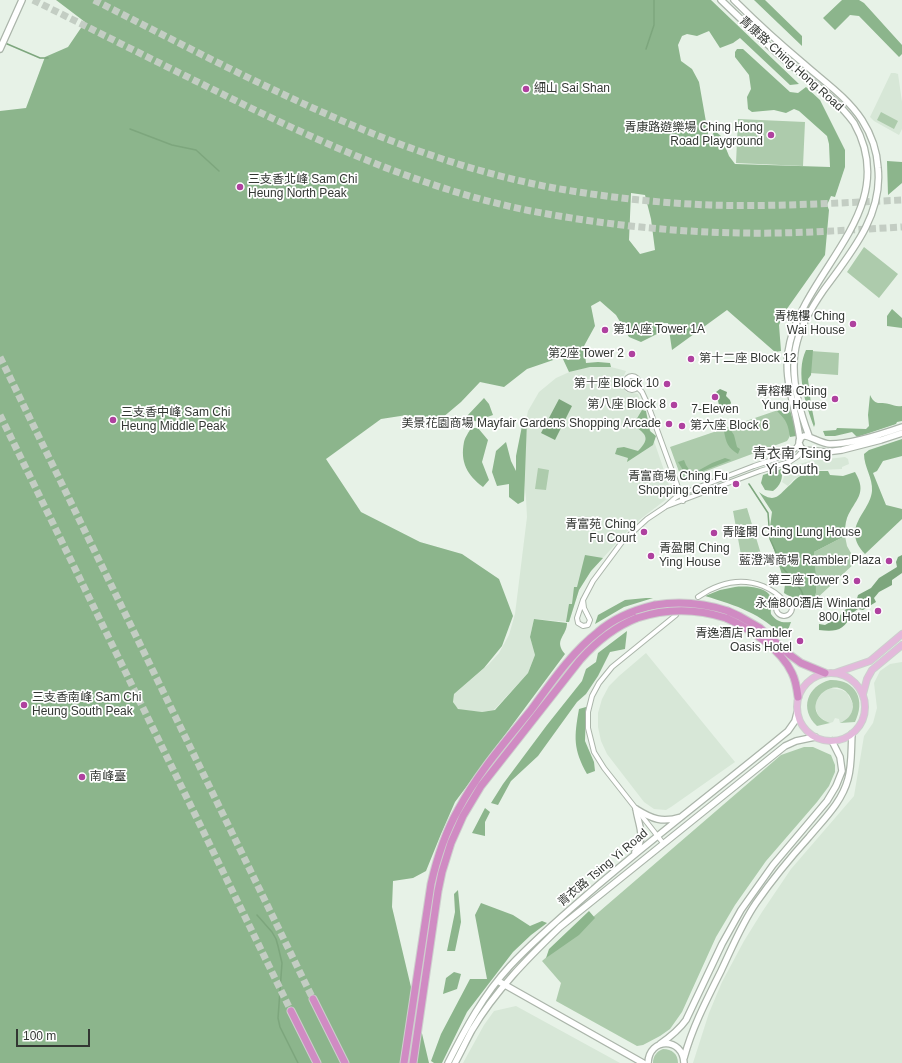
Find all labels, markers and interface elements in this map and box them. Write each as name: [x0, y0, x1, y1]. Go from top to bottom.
street label: 青康路 Ching Hong Road: [736, 14, 846, 114]
place label: 細山 Sai Shan: [534, 82, 610, 96]
marker: 細山 Sai Shan: [521, 84, 531, 94]
place label: 青康路遊樂場 Ching Hong Road Playground: [624, 121, 763, 149]
marker: 青康路遊樂場 Ching Hong Road Playground: [766, 130, 776, 140]
place label: 三支香北峰 Sam Chi Heung North Peak: [248, 173, 357, 201]
marker: 三支香北峰 Sam Chi Heung North Peak: [235, 182, 245, 192]
place label: 青槐樓 Ching Wai House: [774, 310, 845, 338]
marker: 青槐樓 Ching Wai House: [848, 319, 858, 329]
place label: 第1A座 Tower 1A: [613, 323, 705, 337]
marker: 第1A座 Tower 1A: [600, 325, 610, 335]
place label: 第2座 Tower 2: [548, 347, 624, 361]
marker: 第2座 Tower 2: [627, 349, 637, 359]
place label: 第十二座 Block 12: [699, 352, 796, 366]
marker: 第十二座 Block 12: [686, 354, 696, 364]
place label: 第十座 Block 10: [574, 377, 659, 391]
marker: 第十座 Block 10: [662, 379, 672, 389]
place label: 青榕樓 Ching Yung House: [756, 385, 827, 413]
marker: 7-Eleven: [710, 392, 720, 402]
marker: 青榕樓 Ching Yung House: [830, 394, 840, 404]
place label: 第八座 Block 8: [587, 398, 666, 412]
marker: 第八座 Block 8: [669, 400, 679, 410]
place label: 7-Eleven: [691, 403, 739, 417]
place label: 三支香中峰 Sam Chi Heung Middle Peak: [121, 406, 230, 434]
marker: 三支香中峰 Sam Chi Heung Middle Peak: [108, 415, 118, 425]
place label: 美景花園商場 Mayfair Gardens Shopping Arcade: [402, 417, 661, 431]
marker: 美景花園商場 Mayfair Gardens Shopping Arcade: [664, 419, 674, 429]
place label: 第六座 Block 6: [690, 419, 769, 433]
marker: 第六座 Block 6: [677, 421, 687, 431]
district label: 青衣南 Tsing Yi South: [753, 446, 831, 478]
place label: 青富商場 Ching Fu Shopping Centre: [628, 470, 728, 498]
marker: 青富商場 Ching Fu Shopping Centre: [731, 479, 741, 489]
place label: 青富苑 Ching Fu Court: [565, 518, 636, 546]
place label: 青隆閣 Ching Lung House: [722, 526, 861, 540]
marker: 青富苑 Ching Fu Court: [639, 527, 649, 537]
marker: 青隆閣 Ching Lung House: [709, 528, 719, 538]
place label: 青盈閣 Ching Ying House: [659, 542, 730, 570]
marker: 青盈閣 Ching Ying House: [646, 551, 656, 561]
place label: 藍澄灣商場 Rambler Plaza: [739, 554, 881, 568]
marker: 藍澄灣商場 Rambler Plaza: [884, 556, 894, 566]
place label: 第三座 Tower 3: [768, 574, 849, 588]
marker: 第三座 Tower 3: [852, 576, 862, 586]
place label: 永倫800酒店 Winland 800 Hotel: [755, 597, 870, 625]
marker: 永倫800酒店 Winland 800 Hotel: [873, 606, 883, 616]
place label: 青逸酒店 Rambler Oasis Hotel: [695, 627, 792, 655]
marker: 青逸酒店 Rambler Oasis Hotel: [795, 636, 805, 646]
place label: 三支香南峰 Sam Chi Heung South Peak: [32, 691, 141, 719]
marker: 三支香南峰 Sam Chi Heung South Peak: [19, 700, 29, 710]
place label: 南峰臺: [90, 770, 126, 784]
marker: 南峰臺: [77, 772, 87, 782]
street label: 青衣路 Tsing Yi Road: [555, 826, 651, 910]
scale bar: [18, 1021, 92, 1047]
text: 100 m: [23, 1029, 56, 1043]

